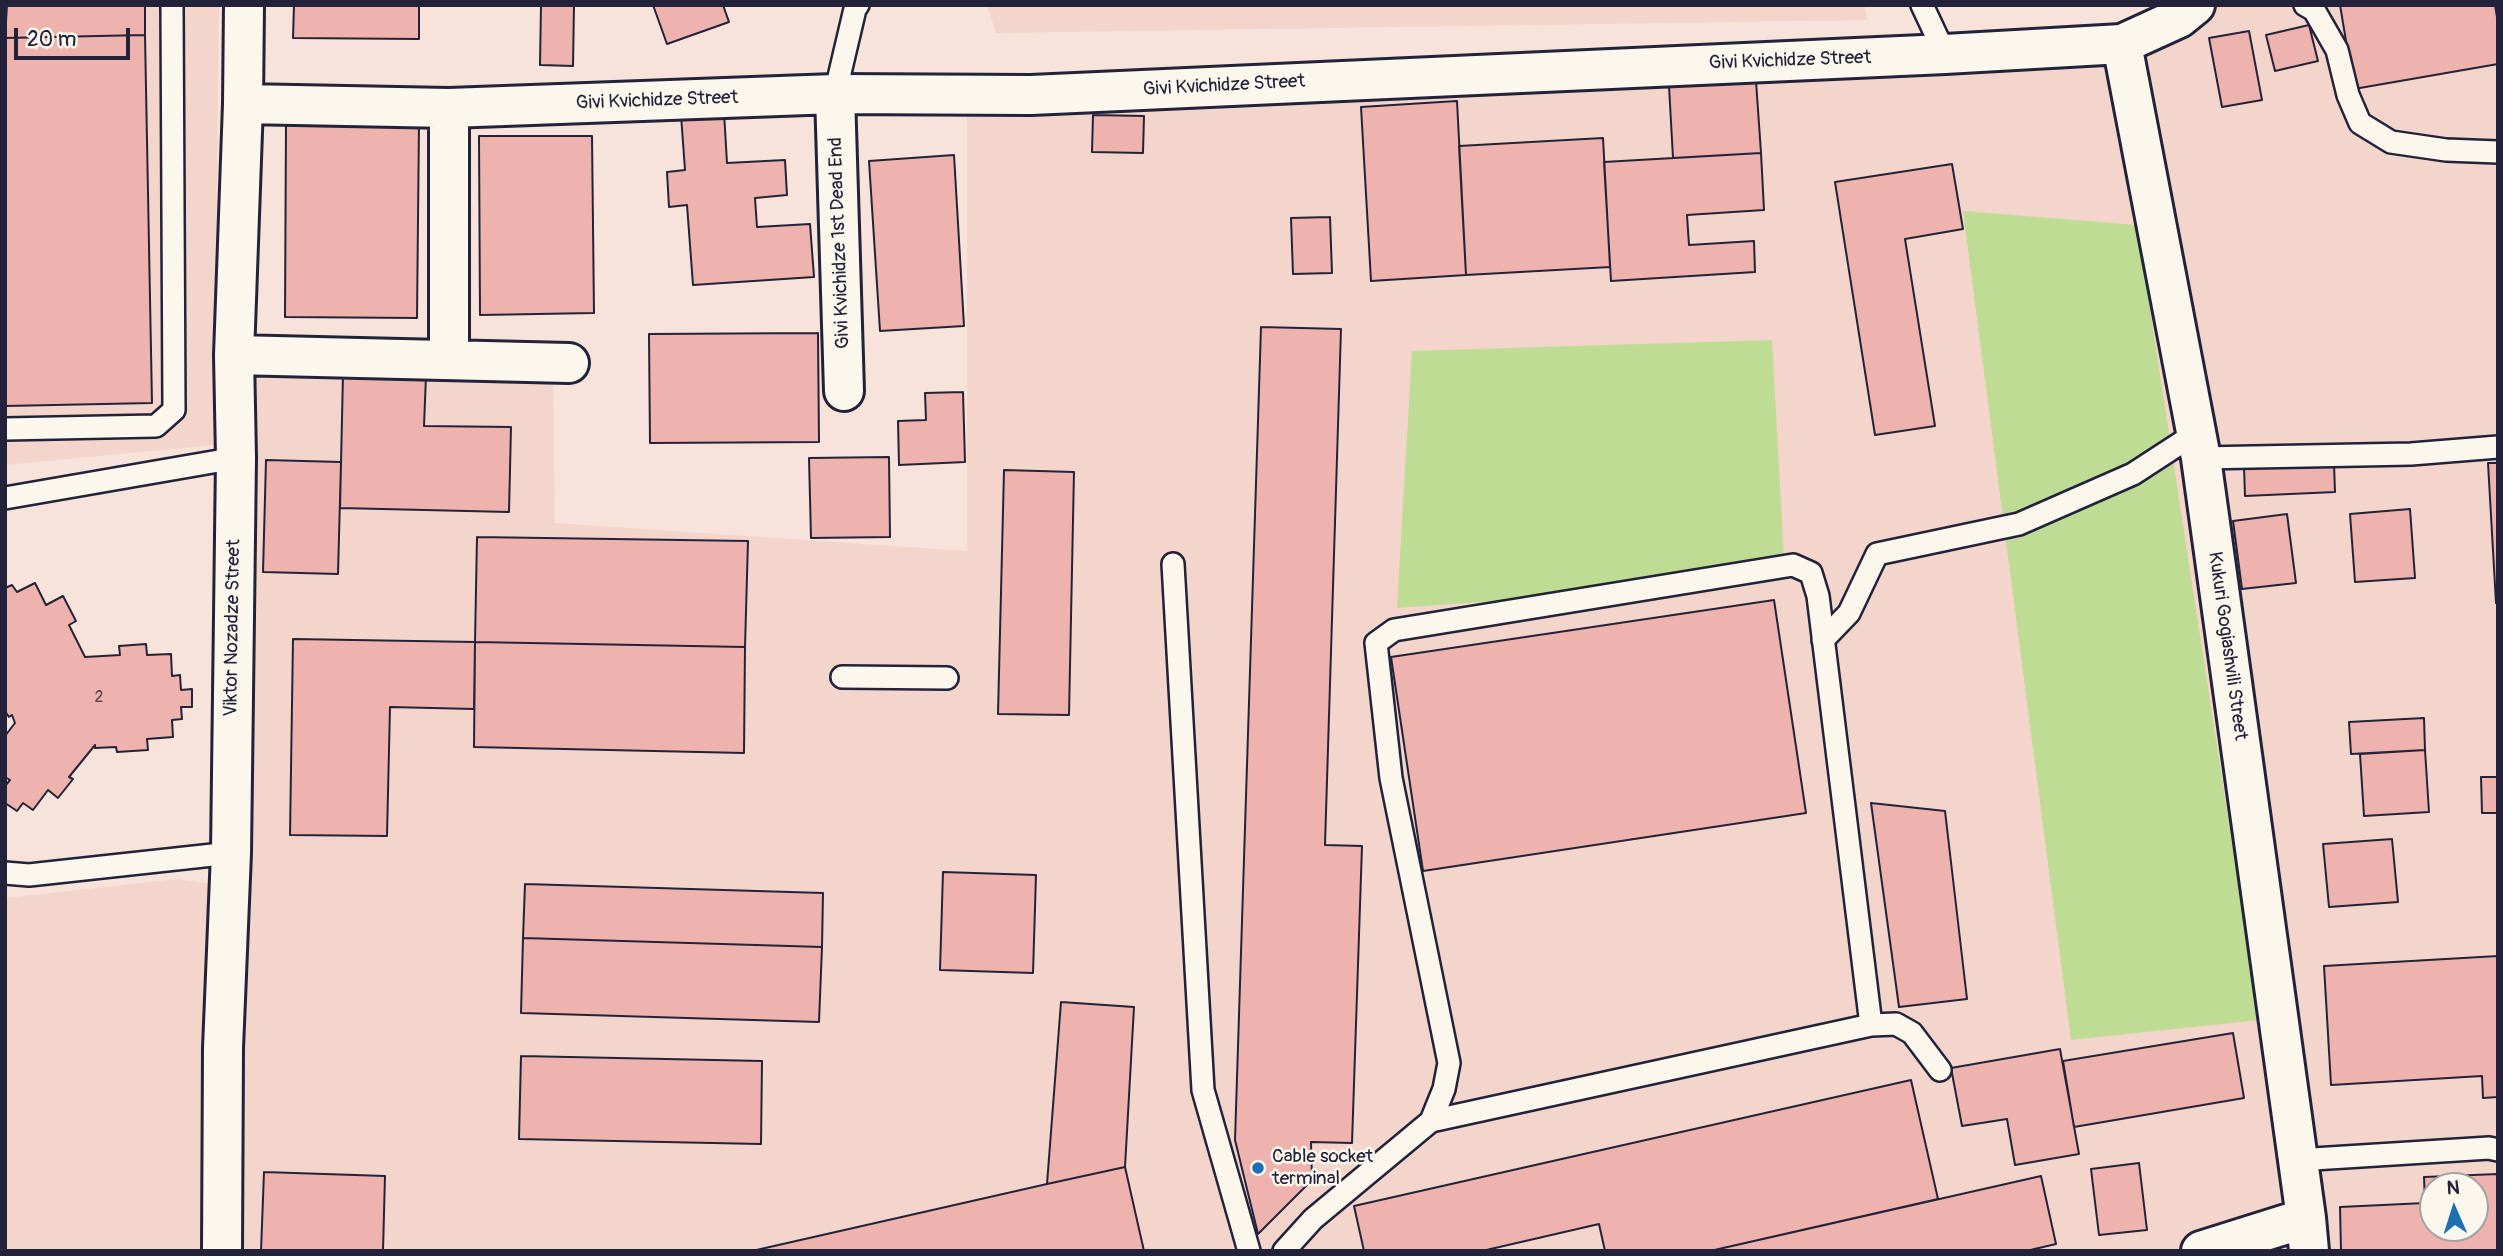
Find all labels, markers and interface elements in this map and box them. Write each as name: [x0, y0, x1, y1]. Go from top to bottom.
scale bar: [18, 14, 133, 58]
text: 20 m: [27, 26, 76, 53]
street label: Givi Kvichidze Street: [1708, 47, 1872, 75]
street label: Givi Kvichidze Street: [1142, 70, 1306, 102]
street label: Givi Kvichidze Street: [575, 87, 739, 115]
street label: Givi Kvichidze 1st Dead End: [825, 137, 855, 349]
street label: Viktor Nozadze Street: [220, 539, 246, 717]
street label: Kukuri Gogiashvili Street: [2202, 550, 2252, 742]
house number: 2: [95, 688, 103, 708]
place label: Cable socket terminal: [1272, 1146, 1373, 1190]
marker: Cable socket terminal: [1250, 1160, 1266, 1176]
north arrow: [2419, 1172, 2489, 1242]
text: N: [2446, 1176, 2460, 1200]

